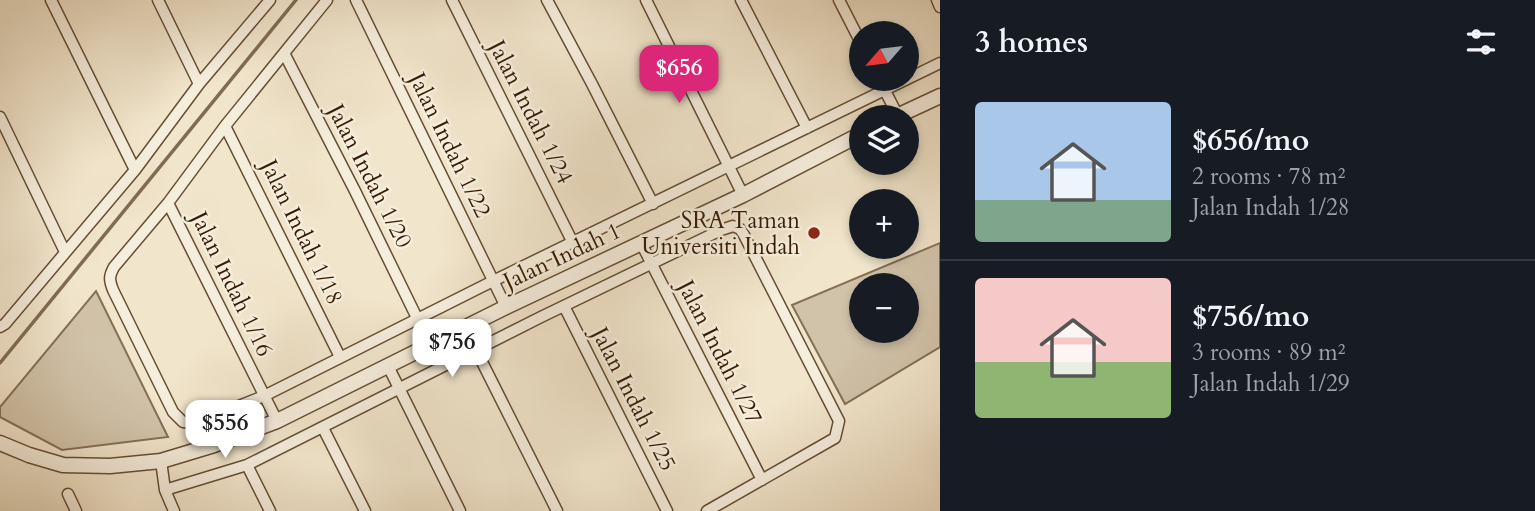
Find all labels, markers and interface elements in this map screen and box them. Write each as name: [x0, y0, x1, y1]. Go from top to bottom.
north arrow: [849, 21, 919, 91]
map controls: [849, 21, 919, 343]
text: 3 homes: [975, 22, 1088, 63]
icon: filters: [1462, 23, 1500, 61]
street label: Jalan Indah 1/24: [480, 32, 581, 189]
pin: $656: [638, 46, 720, 105]
text: $656: [655, 52, 703, 83]
street label: Jalan Indah 1/22: [400, 65, 498, 223]
street label: Jalan Indah 1/20: [319, 96, 420, 253]
button: layers: [849, 105, 919, 175]
text: $656/mo: [1192, 120, 1309, 161]
icon: home: [1031, 130, 1115, 214]
street label: Jalan Indah 1/18: [252, 152, 350, 310]
text: 2 rooms · 78 m²: [1192, 161, 1345, 192]
button: +: [849, 189, 919, 259]
text: Jalan Indah 1/28: [1192, 192, 1349, 223]
street label: Jalan Indah 1/16: [182, 204, 280, 362]
place label: SRA Taman Universiti Indah: [641, 205, 800, 262]
street label: Jalan Indah 1: [495, 215, 626, 298]
marker: SRA Taman Universiti Indah: [806, 225, 822, 241]
street label: Jalan Indah 1/27: [669, 272, 770, 429]
button: −: [849, 273, 919, 343]
text: $756/mo: [1192, 296, 1309, 337]
icon: home: [1031, 306, 1115, 390]
street label: Jalan Indah 1/25: [583, 319, 684, 476]
pin: $756: [411, 320, 493, 379]
text: $756: [428, 326, 476, 357]
text: 3 rooms · 89 m²: [1192, 337, 1345, 368]
text: Jalan Indah 1/29: [1192, 368, 1349, 399]
pin: $556: [184, 400, 266, 460]
text: $556: [201, 407, 249, 438]

